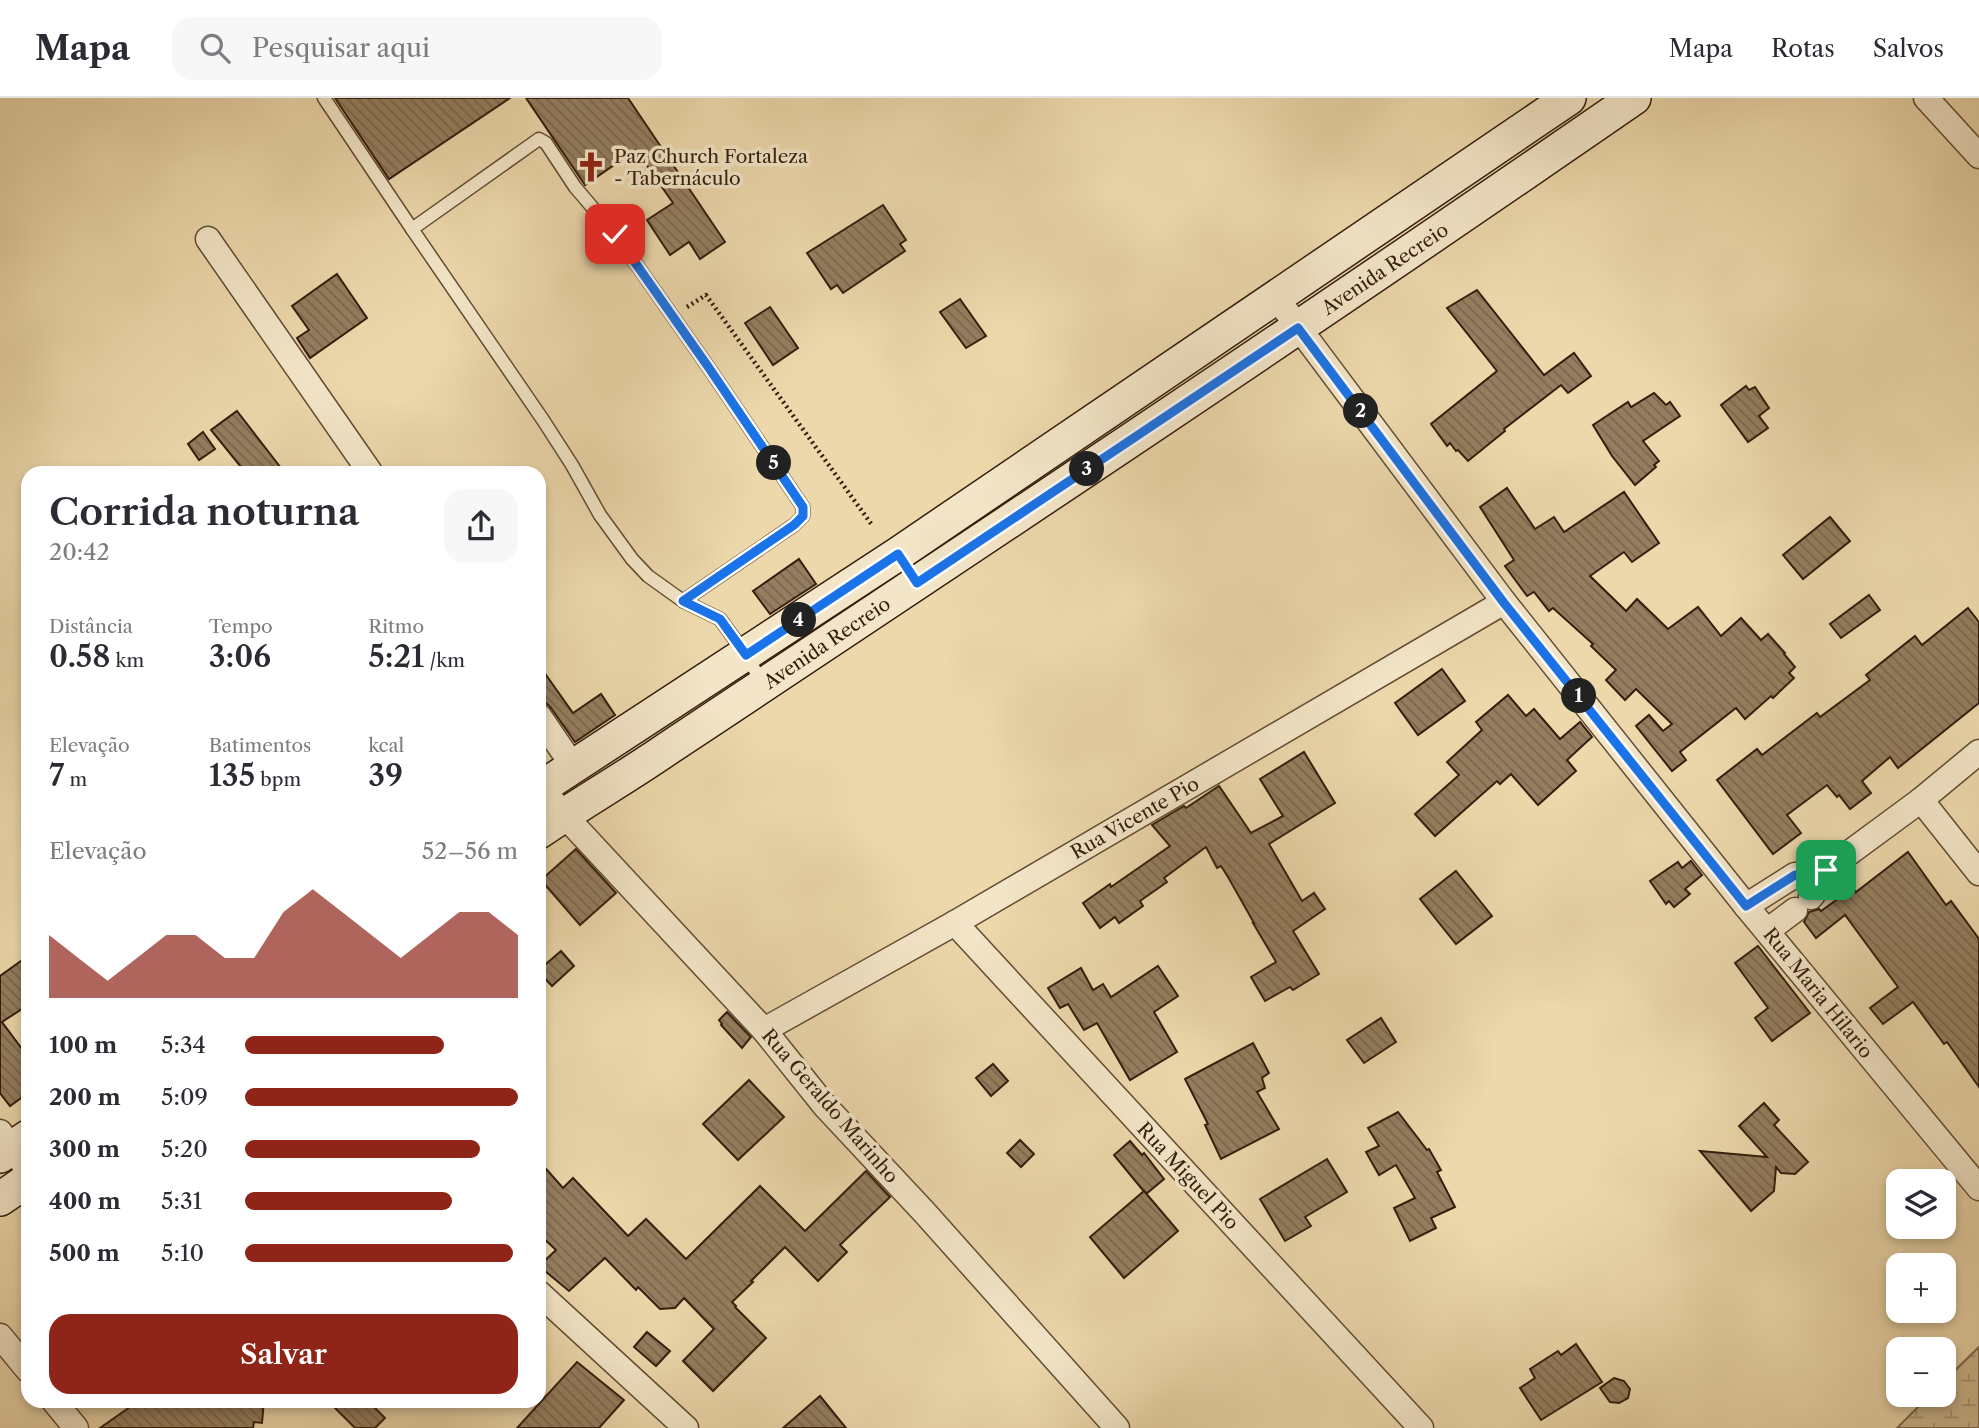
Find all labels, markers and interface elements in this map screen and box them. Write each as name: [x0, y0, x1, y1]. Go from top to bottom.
search box: [172, 17, 662, 80]
text: Mapa: [35, 28, 130, 69]
icon: search: [196, 29, 234, 67]
text: Pesquisar aqui: [252, 32, 430, 64]
text: Mapa: [1669, 34, 1733, 63]
text: Rotas: [1771, 34, 1835, 63]
text: Salvos: [1873, 34, 1944, 63]
place label: Paz Church Fortaleza - Tabernáculo: [614, 145, 808, 190]
church icon: Paz Church Fortaleza - Tabernáculo: [574, 150, 608, 184]
pin: [585, 204, 645, 264]
icon: check: [596, 215, 634, 253]
street label: Avenida Recreio: [1317, 218, 1453, 320]
pin: 2: [1344, 394, 1378, 428]
text: 2: [1355, 399, 1366, 422]
pin: 5: [756, 446, 792, 480]
text: 5: [768, 451, 779, 474]
pin: 3: [1070, 452, 1104, 486]
text: 3: [1081, 457, 1092, 480]
text: Corrida noturna: [49, 488, 359, 535]
button: share: [444, 489, 518, 563]
text: 20:42: [49, 538, 110, 566]
street label: Avenida Recreio: [759, 592, 895, 694]
pin: 4: [782, 602, 816, 638]
text: 4: [793, 608, 804, 631]
text: Distância: [49, 615, 133, 638]
text: Tempo: [209, 615, 273, 638]
text: Ritmo: [368, 615, 424, 638]
text: 0.58: [49, 638, 111, 675]
text: 3:06: [209, 638, 271, 675]
text: 5:21: [368, 638, 424, 675]
text: km: [111, 649, 144, 672]
text: /km: [424, 649, 465, 672]
pin: 1: [1562, 678, 1596, 714]
text: 1: [1574, 684, 1583, 707]
text: Elevação: [49, 734, 130, 757]
text: Batimentos: [209, 734, 311, 757]
text: kcal: [368, 734, 404, 757]
text: 7: [49, 757, 64, 794]
text: 135: [209, 757, 255, 794]
text: 39: [368, 757, 403, 794]
text: m: [64, 768, 87, 791]
text: bpm: [255, 768, 301, 791]
street label: Rua Vicente Pio: [1067, 772, 1203, 864]
text: Elevação: [49, 837, 147, 865]
text: 52–56 m: [422, 837, 518, 865]
pin: [1796, 840, 1856, 900]
icon: arrive: [1807, 851, 1845, 889]
street label: Rua Maria Hilario: [1758, 923, 1878, 1063]
street label: Rua Geraldo Marinho: [757, 1024, 903, 1188]
text: 100 m: [49, 1031, 117, 1059]
text: 5:34: [161, 1031, 206, 1059]
text: 200 m: [49, 1083, 121, 1111]
text: 5:09: [161, 1083, 208, 1111]
street label: Rua Miguel Pio: [1132, 1118, 1244, 1234]
text: 300 m: [49, 1135, 120, 1163]
text: 5:20: [161, 1135, 208, 1163]
map controls: [1886, 1169, 1956, 1407]
button: layers: [1886, 1169, 1956, 1239]
text: 400 m: [49, 1187, 121, 1215]
text: 5:31: [161, 1187, 202, 1215]
text: 500 m: [49, 1239, 120, 1267]
text: 5:10: [161, 1239, 204, 1267]
button: +: [1886, 1253, 1956, 1323]
button: Salvar: [49, 1314, 518, 1394]
button: −: [1886, 1337, 1956, 1407]

